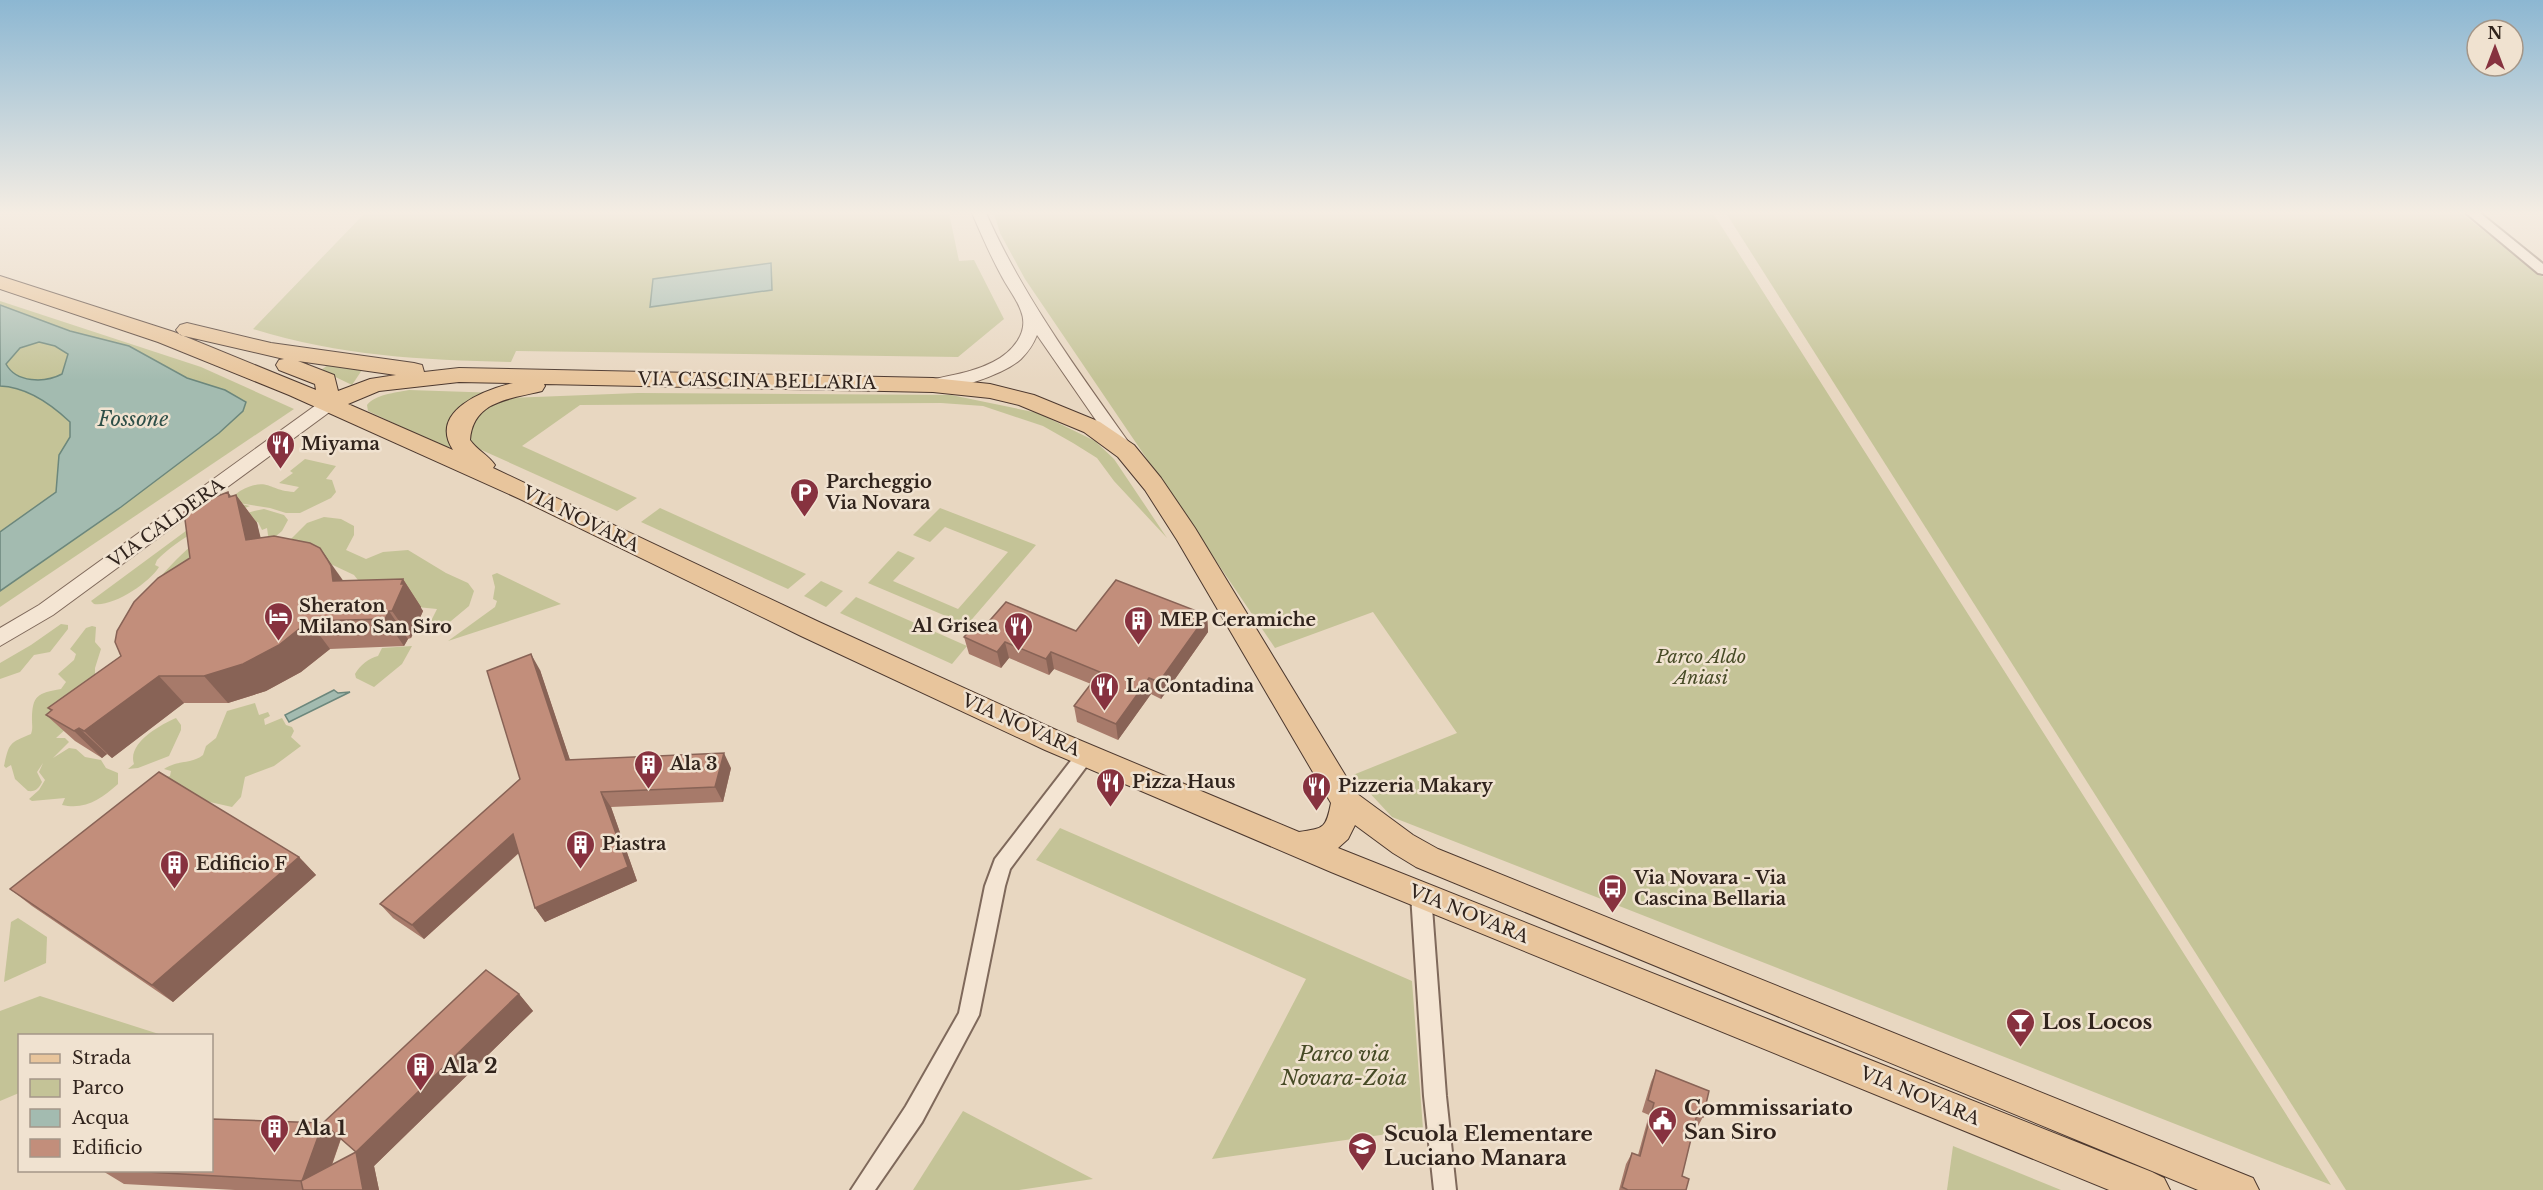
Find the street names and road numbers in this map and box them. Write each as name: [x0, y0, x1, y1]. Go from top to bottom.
street label: VIA CASCINA BELLARIA: [637, 368, 878, 394]
street label: VIA CALDERA: [103, 473, 229, 573]
street label: VIA NOVARA: [518, 481, 644, 557]
street label: VIA NOVARA: [958, 689, 1085, 761]
street label: VIA NOVARA: [1405, 880, 1533, 948]
street label: VIA NOVARA: [1856, 1062, 1984, 1130]

